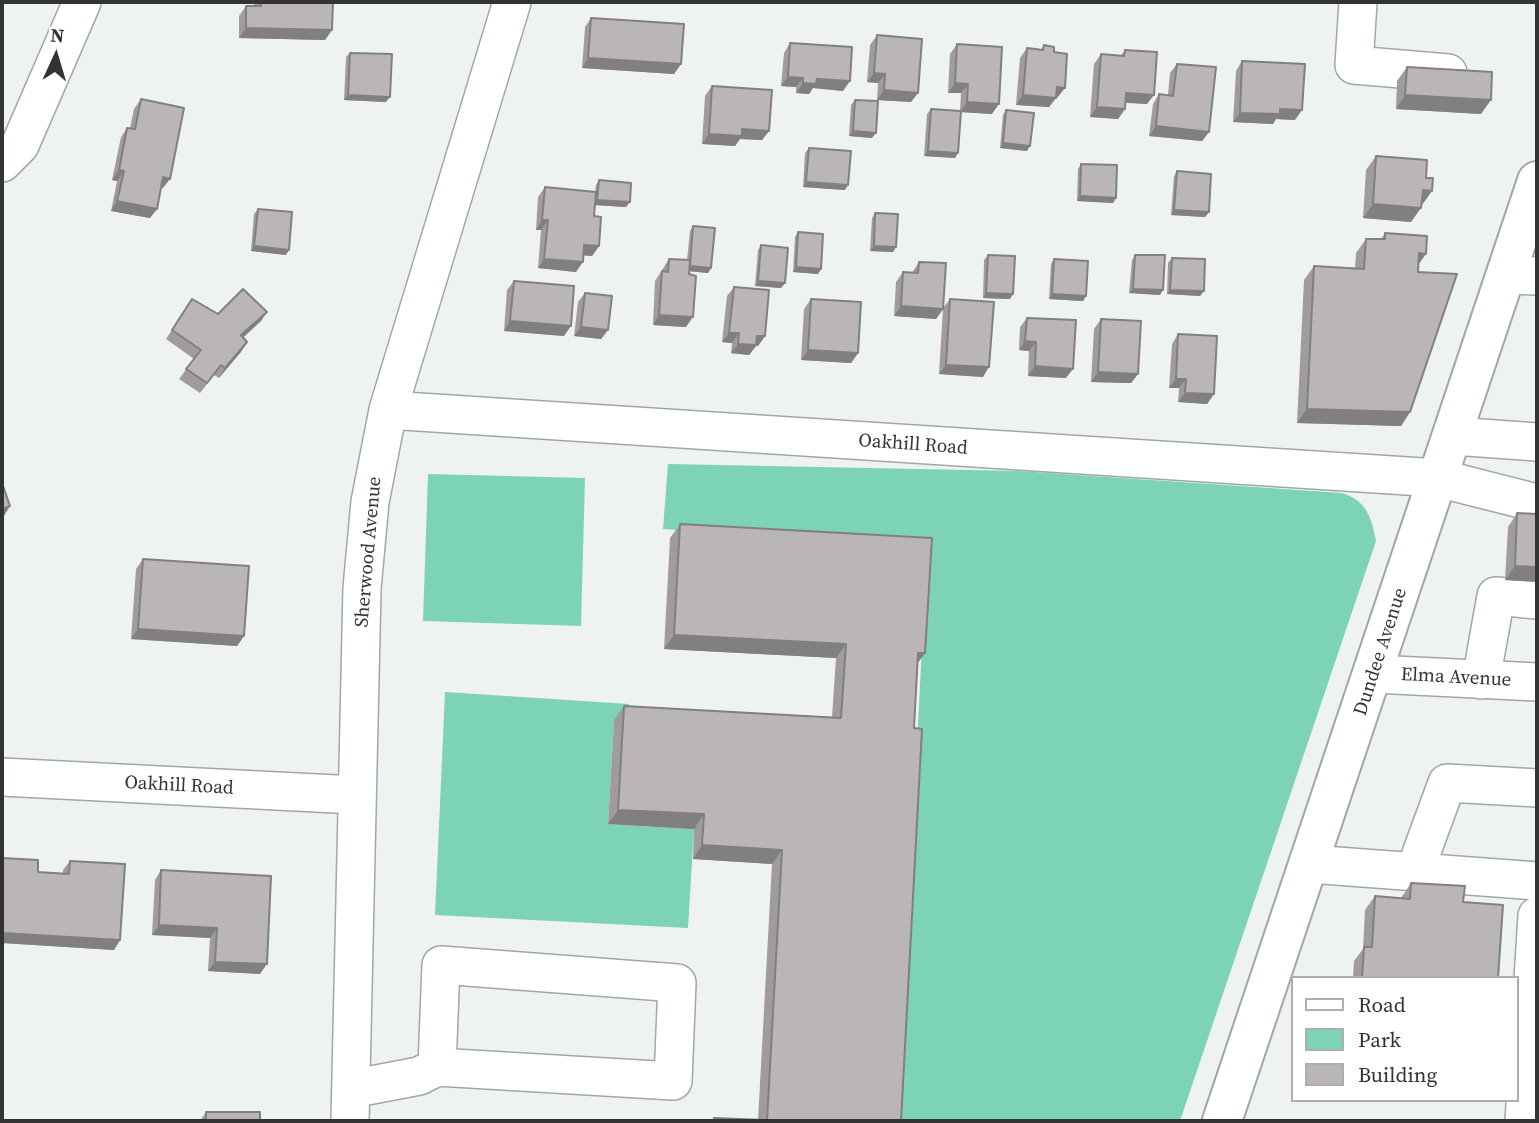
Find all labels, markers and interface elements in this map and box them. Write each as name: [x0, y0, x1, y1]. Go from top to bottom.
north arrow: [21, 21, 91, 91]
text: N: [50, 22, 65, 49]
street label: Oakhill Road: [858, 430, 968, 460]
street label: Sherwood Avenue: [351, 476, 387, 628]
street label: Dundee Avenue: [1350, 585, 1412, 719]
street label: Elma Avenue: [1400, 664, 1512, 692]
street label: Oakhill Road: [124, 772, 234, 800]
legend: [1290, 976, 1518, 1102]
text: Road: [1358, 990, 1406, 1019]
text: Park: [1358, 1025, 1401, 1054]
text: Building: [1358, 1060, 1437, 1089]

